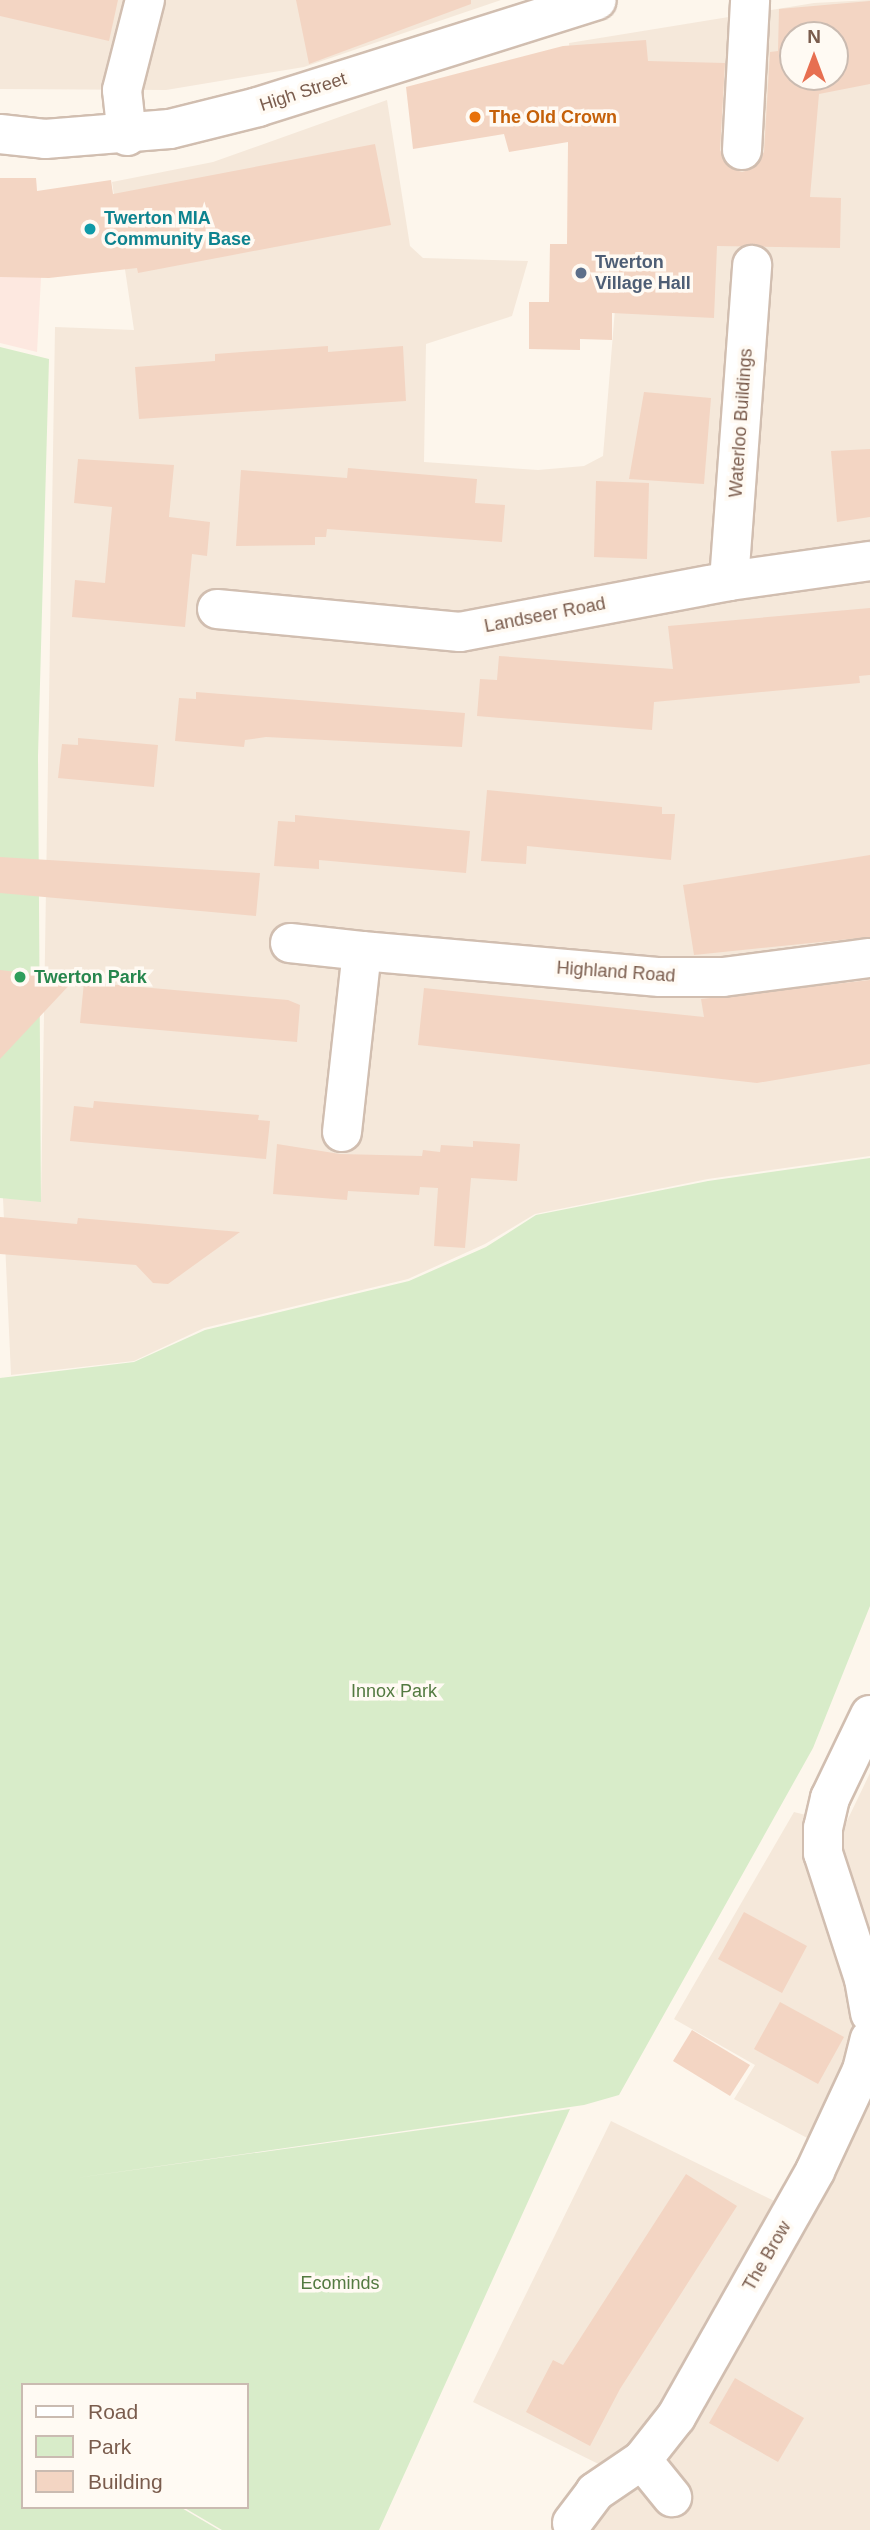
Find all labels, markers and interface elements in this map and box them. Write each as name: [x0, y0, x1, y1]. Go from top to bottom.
north arrow: [779, 21, 849, 91]
text: N: [807, 26, 821, 47]
street label: High Street: [257, 68, 349, 116]
place label: The Old Crown: [489, 106, 617, 128]
marker: The Old Crown: [467, 109, 483, 125]
place label: Twerton MIA Community Base: [104, 208, 251, 250]
marker: Twerton MIA Community Base: [82, 221, 98, 237]
place label: Twerton Village Hall: [595, 252, 691, 294]
marker: Twerton Village Hall: [573, 265, 589, 281]
street label: Waterloo Buildings: [725, 348, 757, 498]
street label: Landseer Road: [483, 593, 607, 637]
street label: Highland Road: [556, 957, 676, 987]
place label: Twerton Park: [34, 966, 147, 988]
marker: Twerton Park: [12, 969, 28, 985]
park label: Innox Park: [351, 1680, 437, 1702]
street label: The Brow: [738, 2217, 796, 2295]
park label: Ecominds: [300, 2272, 380, 2294]
legend: [21, 2383, 248, 2509]
text: Road: [88, 2400, 138, 2423]
text: Park: [88, 2435, 131, 2458]
text: Building: [88, 2470, 163, 2493]

